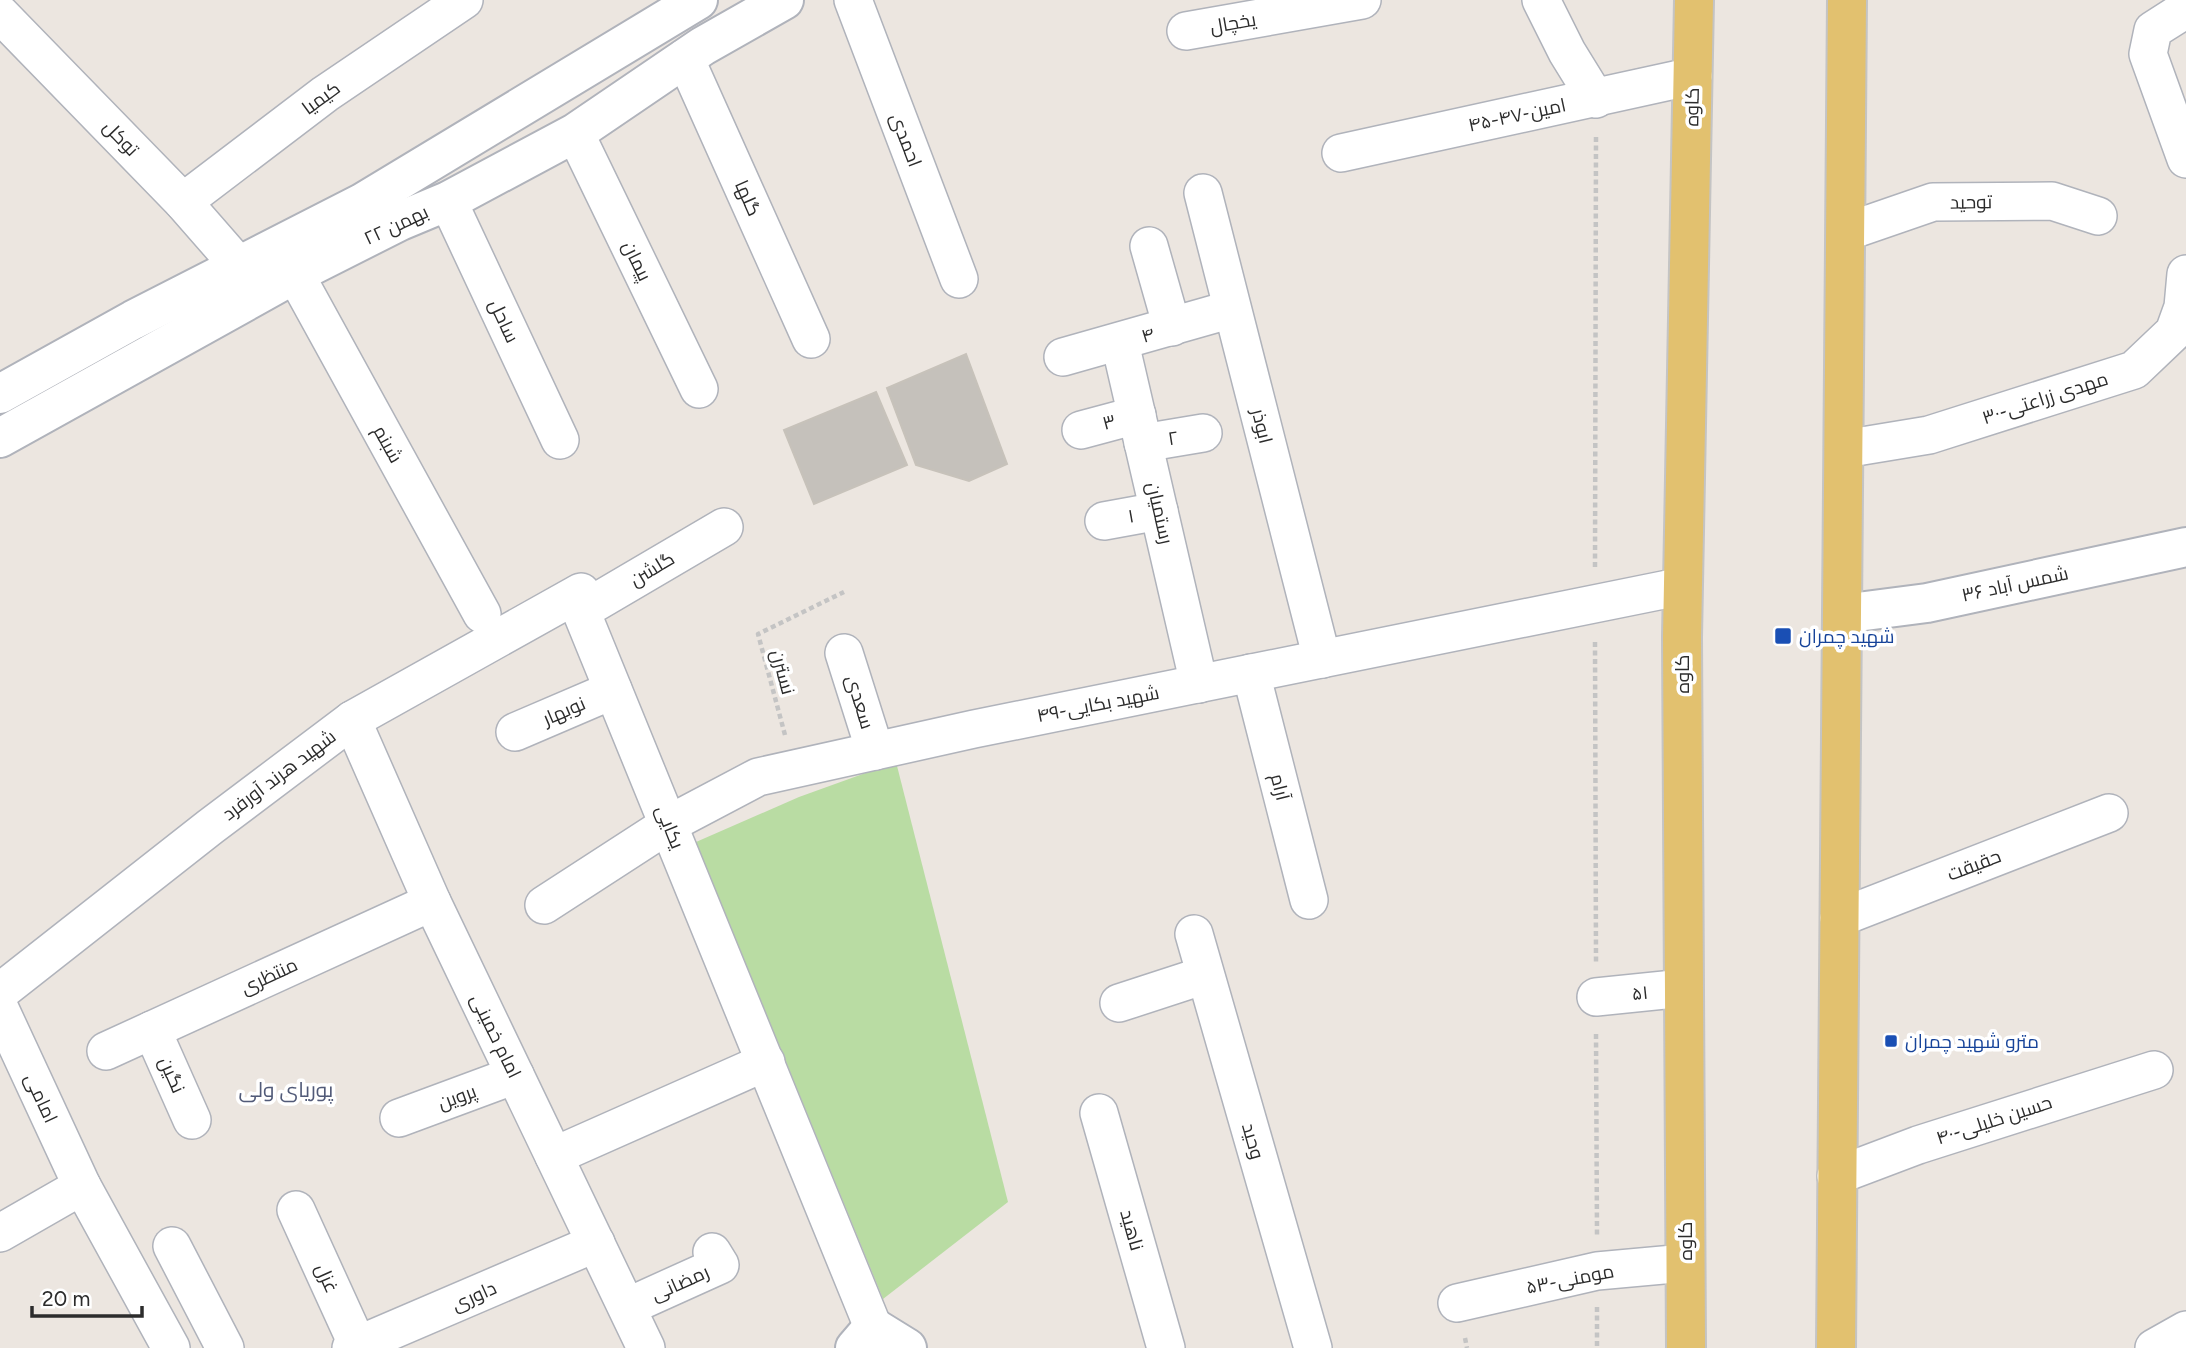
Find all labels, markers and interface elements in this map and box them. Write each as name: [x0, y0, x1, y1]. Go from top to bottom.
street label: یخچال: [1208, 8, 1258, 39]
street label: کیمیا: [297, 77, 345, 119]
street label: کاوه: [1680, 87, 1704, 127]
street label: ۴۵-۴۷-امین: [1466, 93, 1568, 137]
street label: احمدی: [885, 110, 927, 170]
street label: توکل: [98, 115, 144, 161]
street label: گلها: [730, 177, 766, 219]
street label: توحید: [1950, 190, 1992, 214]
street label: ۲۲ بهمن: [360, 200, 432, 250]
street label: پیمان: [617, 237, 656, 285]
street label: ساحل: [484, 296, 524, 346]
street label: ۴: [1139, 322, 1157, 348]
street label: ۳۰-مهدی زراعتی: [1979, 367, 2111, 429]
street label: ابوذر: [1246, 405, 1277, 446]
street label: ۳: [1100, 409, 1118, 435]
street label: شبنم: [367, 421, 408, 468]
street label: ۲: [1166, 426, 1180, 450]
street label: رستمیان: [1142, 480, 1178, 546]
street label: ۱: [1126, 504, 1136, 528]
street label: گلشن: [626, 547, 678, 591]
street label: شمس آباد ۳۶: [1960, 561, 2070, 607]
place label: شهید چمران: [1799, 625, 1895, 649]
marker: شهید چمران: [1773, 626, 1793, 646]
street label: نسترن: [766, 647, 800, 697]
street label: کاوه: [1671, 655, 1694, 693]
street label: سعدی: [841, 672, 879, 732]
street label: ۴۹-شهید بکایی: [1035, 681, 1161, 727]
street label: نوبهار: [538, 692, 589, 731]
street label: شهید هرند آورفرد: [218, 725, 340, 825]
street label: آرام: [1264, 771, 1294, 803]
street label: یکایی: [651, 802, 689, 852]
street label: حقیقت: [1944, 844, 2004, 886]
street label: منتظری: [237, 953, 301, 999]
street label: ۵۱: [1631, 981, 1649, 1005]
street label: امام خمینی: [464, 990, 526, 1083]
place label: مترو شهید چمران: [1905, 1030, 2039, 1054]
marker: مترو شهید چمران: [1883, 1033, 1899, 1049]
street label: نگین: [154, 1053, 190, 1097]
street label: امامی: [20, 1070, 62, 1126]
district label: پوریای ولی: [239, 1077, 334, 1104]
street label: پروین: [435, 1079, 480, 1115]
street label: ۴۰-حسین خلیلی: [1933, 1090, 2055, 1150]
street label: وحید: [1237, 1120, 1269, 1162]
street label: ناهید: [1115, 1207, 1149, 1253]
street label: کاوه: [1674, 1222, 1697, 1260]
street label: ۵۳-مومنی: [1524, 1259, 1616, 1299]
street label: غزل: [310, 1260, 344, 1296]
street label: رمضانی: [648, 1260, 712, 1306]
scale bar: [32, 1274, 142, 1318]
street label: داوری: [448, 1276, 500, 1316]
text: 20 m: [42, 1286, 90, 1311]

